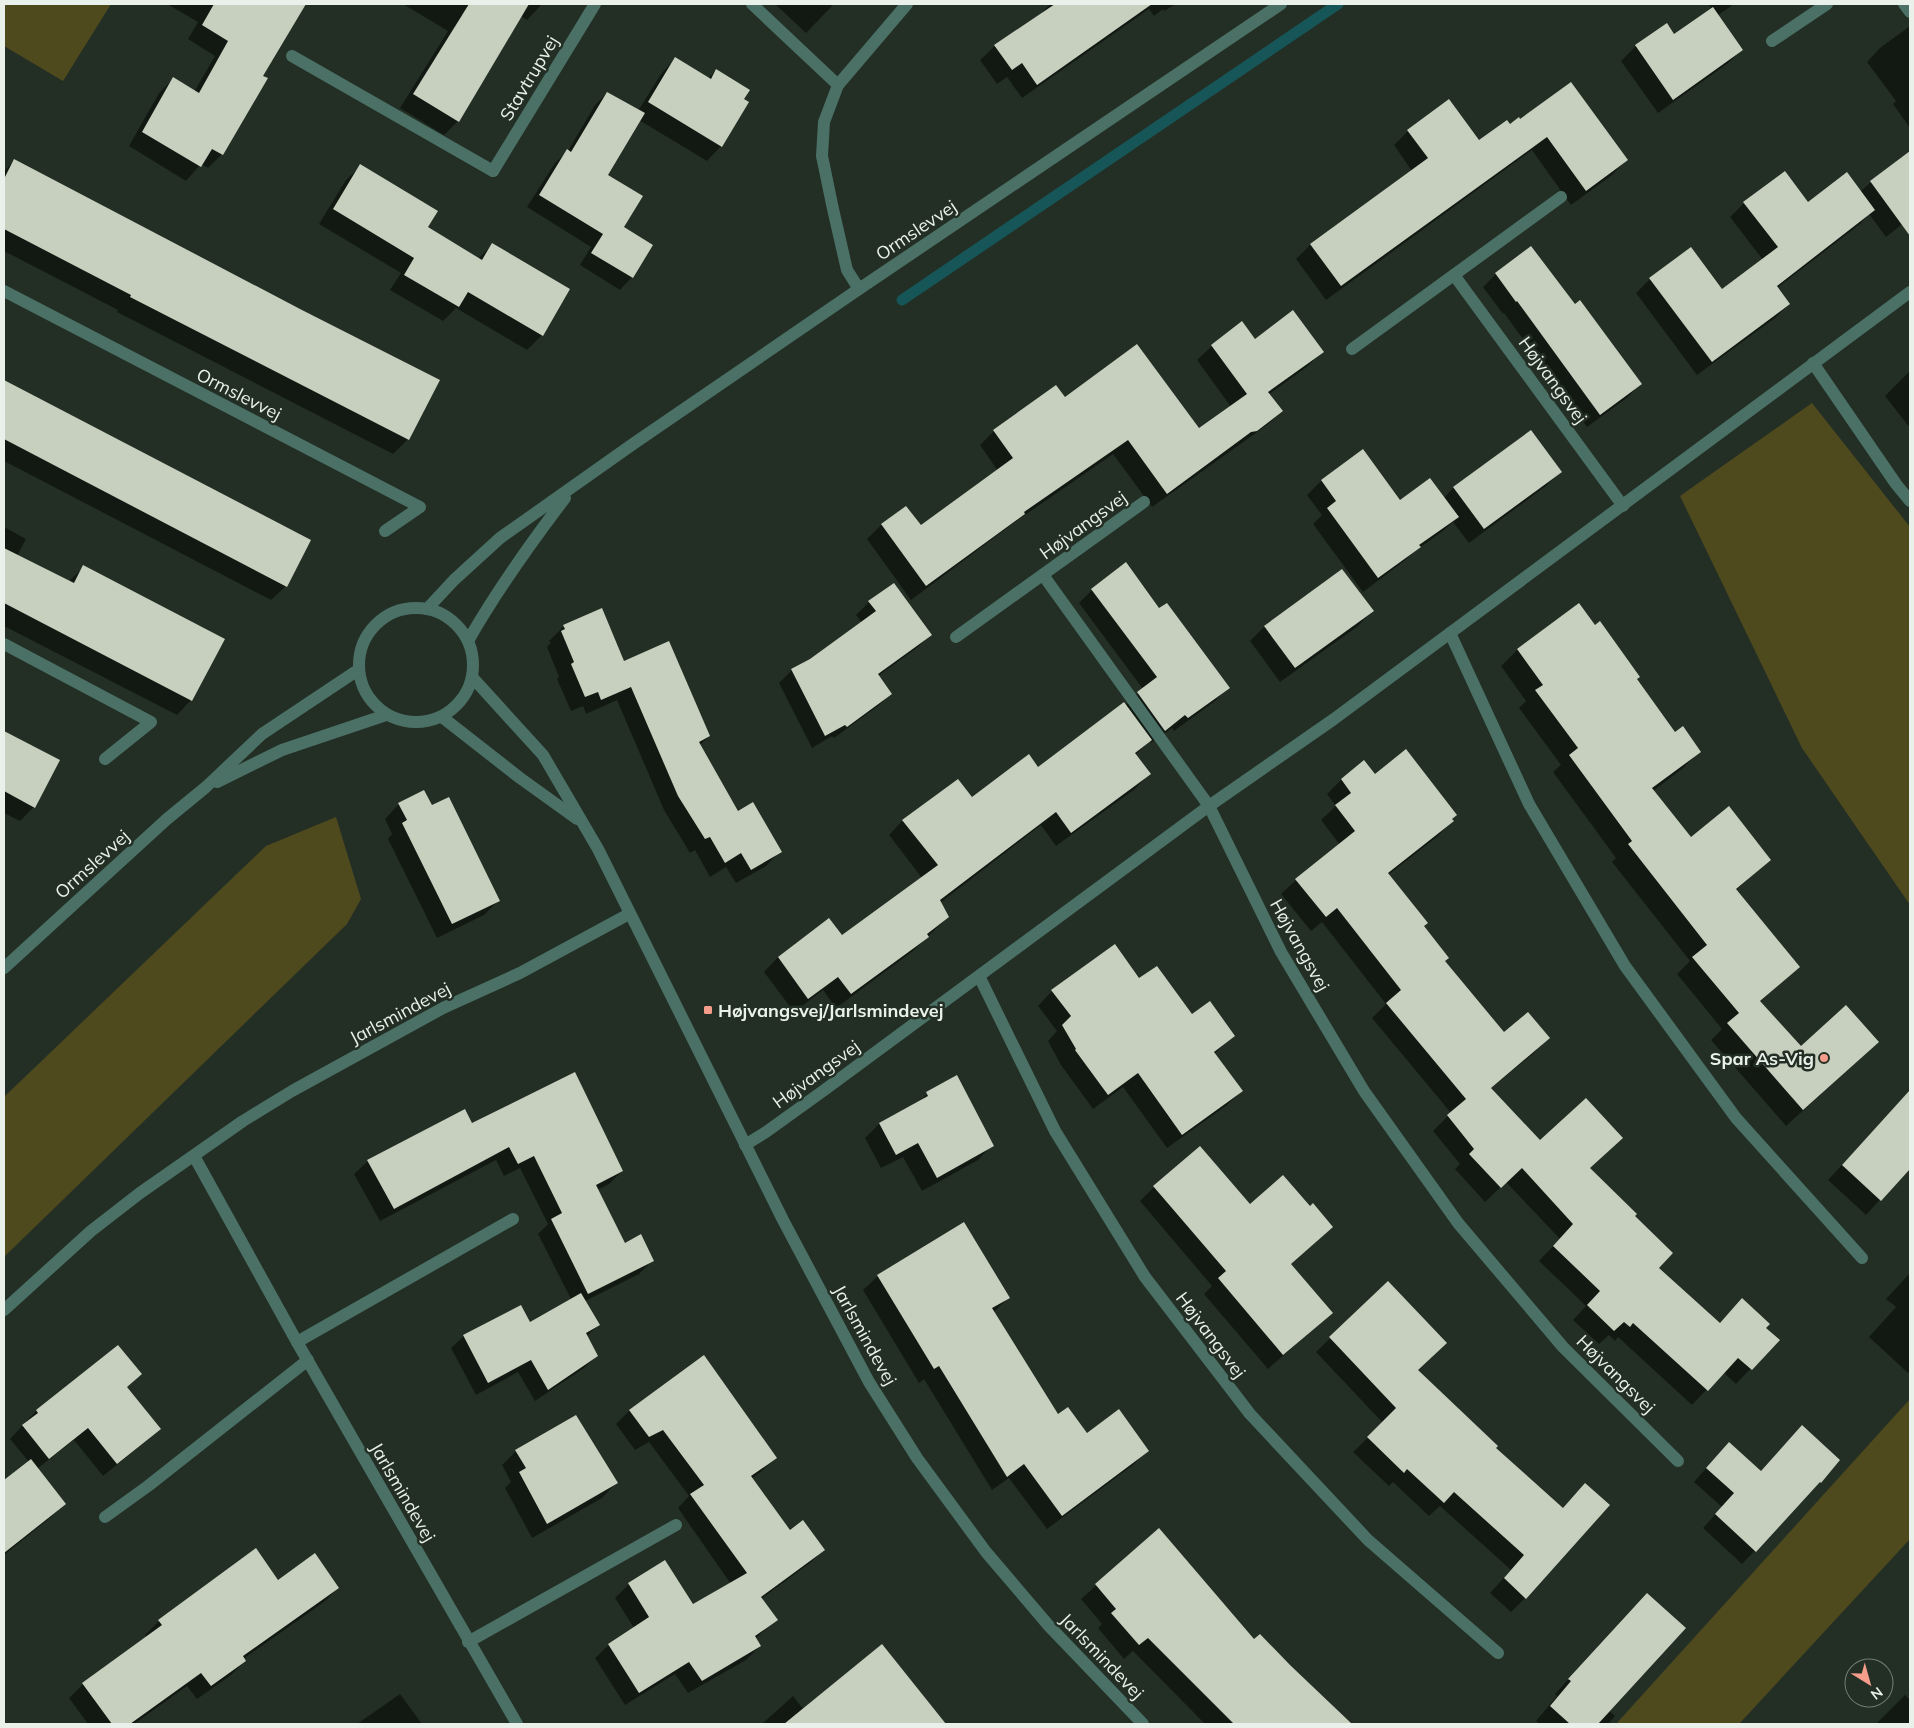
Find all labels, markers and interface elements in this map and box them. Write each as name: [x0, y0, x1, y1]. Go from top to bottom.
street label: Stavtrupvej: [495, 31, 563, 125]
street label: Ormslevvej: [871, 195, 961, 265]
street label: Højvangsvej: [1514, 332, 1592, 428]
street label: Ormslevvej: [193, 363, 285, 425]
street label: Højvangsvej: [1035, 486, 1131, 564]
street label: Ormslevvej: [50, 825, 134, 903]
street label: Højvangsvej: [1265, 895, 1335, 995]
street label: Jarlsmindevej: [346, 977, 454, 1049]
place label: Højvangsvej/Jarlsmindevej: [718, 999, 943, 1022]
marker: Højvangsvej/Jarlsmindevej: [702, 1004, 714, 1016]
street label: Højvangsvej: [768, 1035, 864, 1113]
place label: Spar As-Vig: [1710, 1047, 1814, 1070]
marker: Spar As-Vig: [1818, 1052, 1830, 1064]
street label: Jarlsmindevej: [828, 1281, 902, 1389]
street label: Højvangsvej: [1171, 1287, 1251, 1383]
street label: Højvangsvej: [1572, 1330, 1660, 1418]
street label: Jarlsmindevej: [365, 1438, 441, 1546]
street label: Jarlsmindevej: [1055, 1608, 1149, 1704]
north arrow: [1844, 1658, 1894, 1708]
text: N: [1867, 1683, 1886, 1704]

